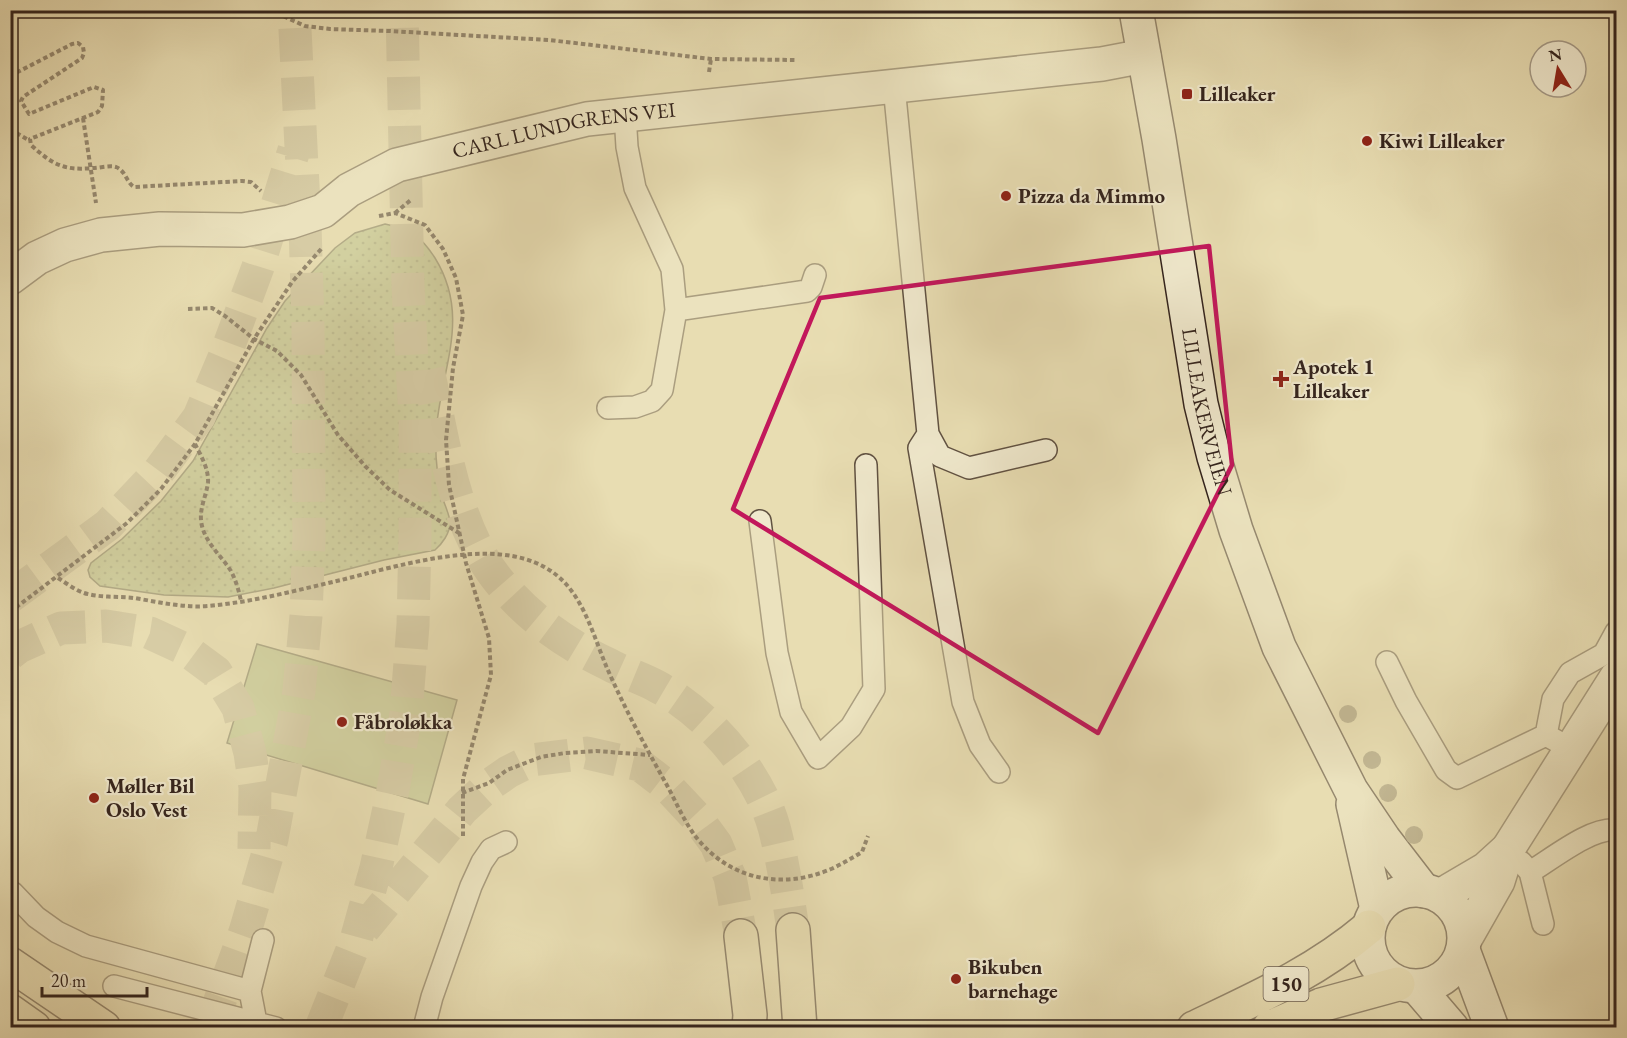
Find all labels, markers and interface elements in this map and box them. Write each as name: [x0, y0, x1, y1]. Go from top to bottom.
north arrow: [1528, 39, 1588, 99]
text: N: [1547, 43, 1564, 66]
place label: Lilleaker: [1199, 80, 1276, 107]
marker: Lilleaker: [1180, 87, 1194, 101]
street label: CARL LUNDGRENS VEI: [449, 96, 677, 164]
place label: Kiwi Lilleaker: [1379, 127, 1505, 154]
marker: Kiwi Lilleaker: [1360, 134, 1374, 148]
place label: Pizza da Mimmo: [1018, 182, 1166, 209]
marker: Pizza da Mimmo: [999, 189, 1013, 203]
street label: LILLEAKERVEIEN: [1176, 326, 1239, 499]
place label: Apotek 1 Lilleaker: [1292, 353, 1374, 404]
marker: Apotek 1 Lilleaker: [1274, 372, 1288, 386]
place label: Fåbroløkka: [354, 708, 453, 735]
marker: Fåbroløkka: [335, 715, 349, 729]
place label: Møller Bil Oslo Vest: [106, 772, 194, 823]
marker: Møller Bil Oslo Vest: [87, 791, 101, 805]
place label: Bikuben barnehage: [968, 953, 1058, 1004]
scale bar: [42, 960, 147, 998]
road number: 150: [1264, 967, 1308, 1001]
text: 20 m: [51, 969, 86, 992]
marker: Bikuben barnehage: [949, 972, 963, 986]

